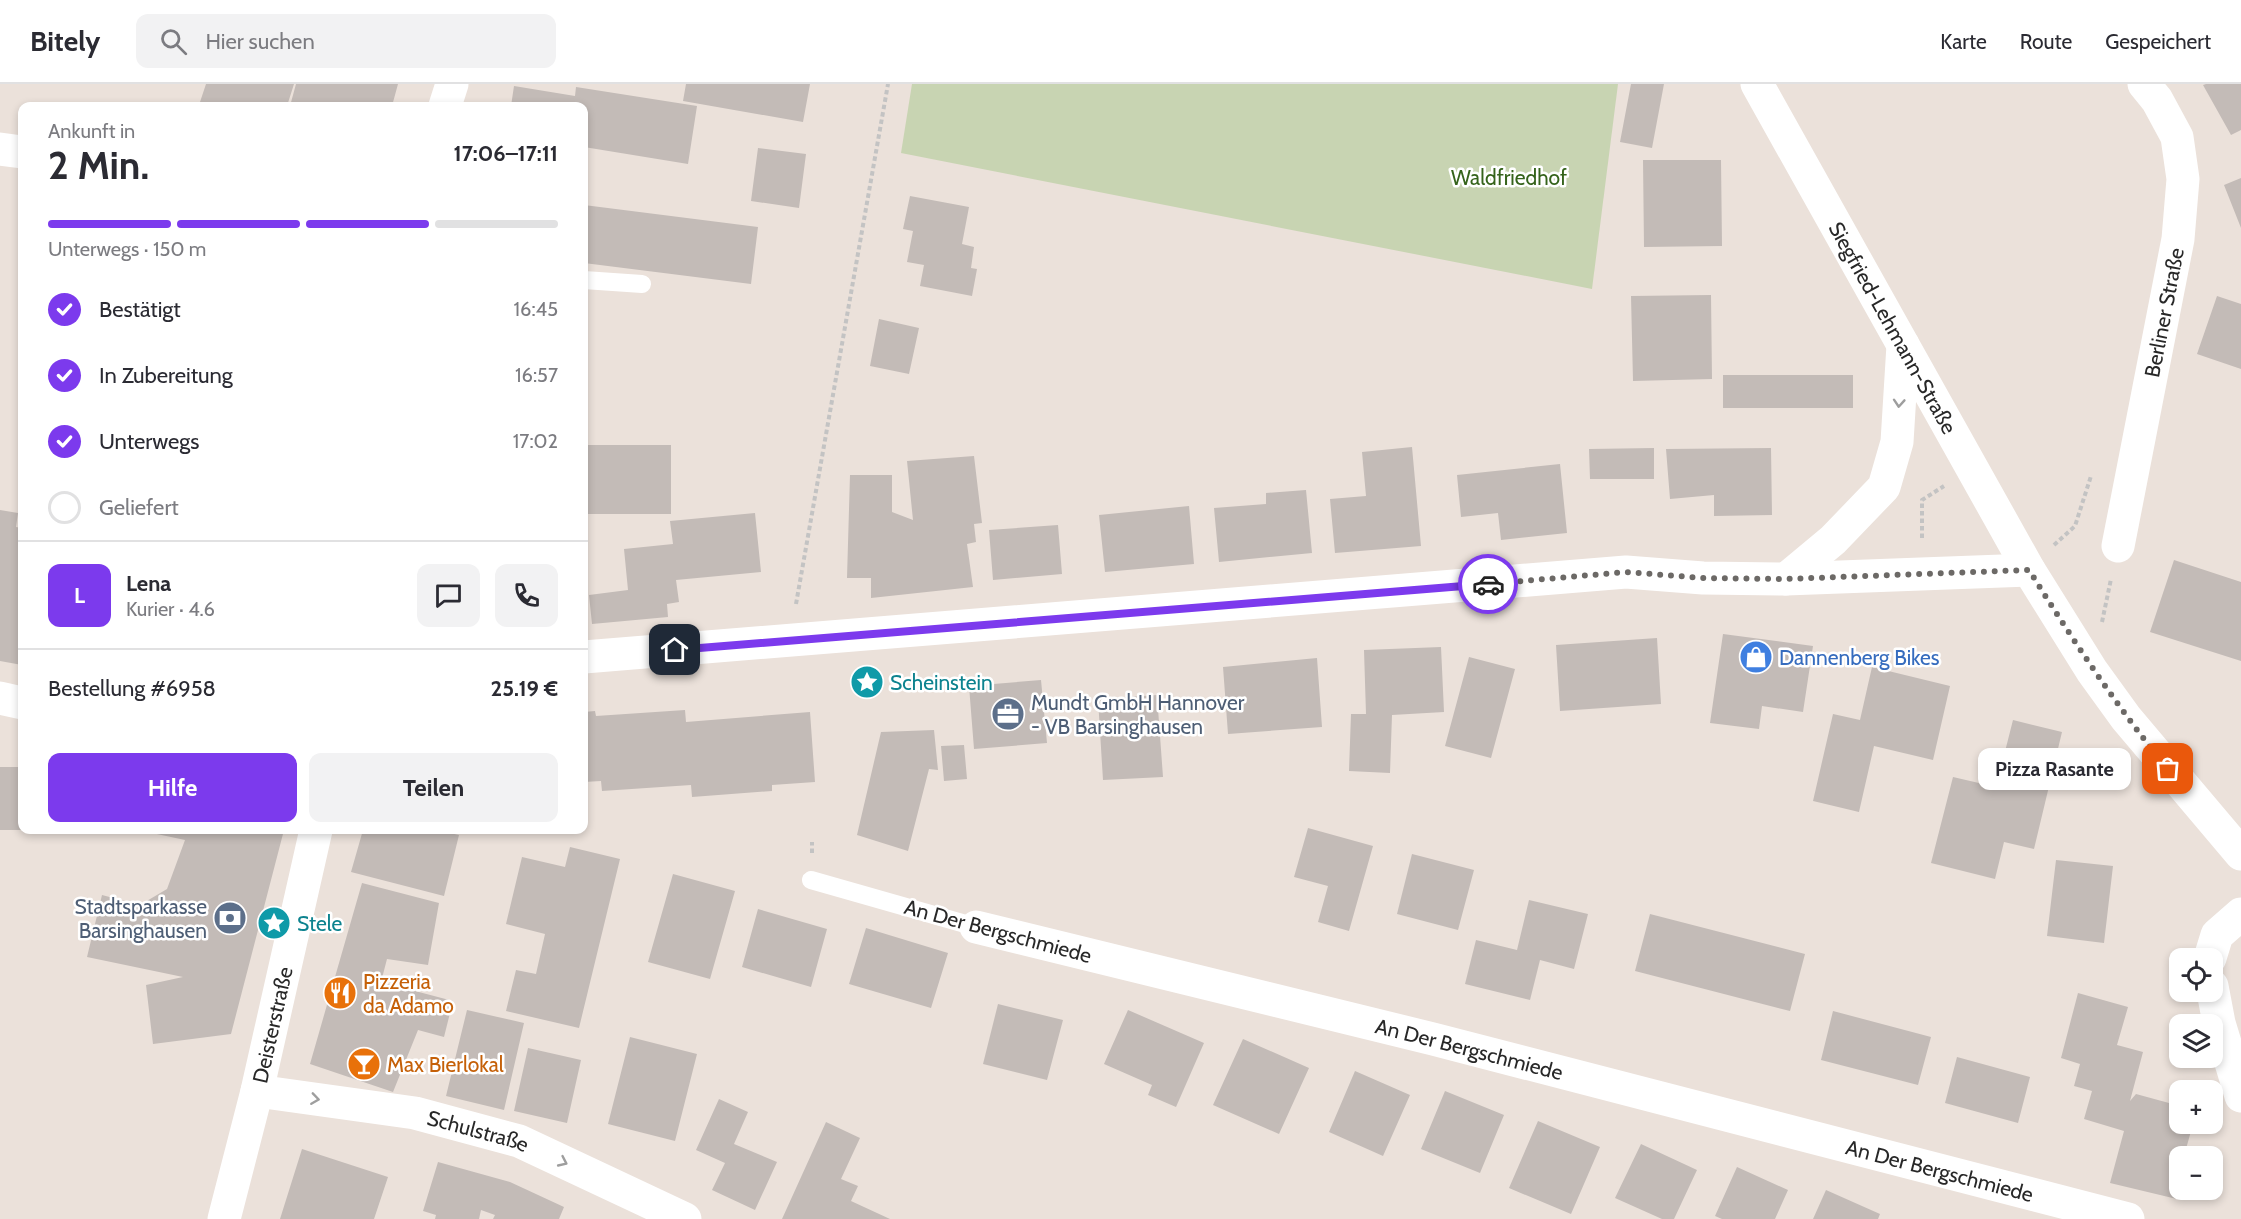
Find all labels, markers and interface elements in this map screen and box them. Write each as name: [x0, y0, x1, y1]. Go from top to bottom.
search box: [136, 14, 556, 68]
text: Bitely: [30, 24, 100, 58]
icon: search: [157, 25, 190, 58]
text: Hier suchen: [205, 28, 315, 55]
text: Karte: [1940, 29, 1987, 54]
text: Route: [2020, 29, 2072, 54]
text: Gespeichert: [2105, 29, 2211, 54]
text: Ankunft in: [48, 119, 135, 143]
text: 17:06–17:11: [454, 140, 558, 167]
text: 2 Min.: [48, 141, 149, 189]
park label: Waldfriedhof: [1451, 165, 1567, 190]
street label: Siegfried-Lehmann-Straße: [1824, 217, 1963, 438]
text: Unterwegs · 150 m: [48, 237, 206, 261]
street label: Berliner Straße: [2139, 245, 2189, 379]
icon: check: [48, 293, 81, 326]
text: Bestätigt: [99, 296, 181, 323]
text: 16:45: [514, 297, 558, 321]
icon: check: [48, 359, 81, 392]
text: In Zubereitung: [99, 362, 233, 389]
text: 16:57: [515, 363, 558, 387]
one-way arrow: [1893, 399, 1906, 408]
icon: check: [48, 425, 81, 458]
text: Unterwegs: [99, 428, 199, 455]
text: 17:02: [513, 429, 558, 453]
text: Geliefert: [99, 494, 179, 521]
courier: [1458, 554, 1518, 614]
button: chat: [417, 564, 480, 627]
button: phone: [495, 564, 558, 627]
icon: car: [1472, 568, 1505, 601]
text: Lena: [126, 570, 171, 597]
text: L: [74, 582, 85, 609]
text: Kurier · 4.6: [126, 597, 215, 621]
pin: [649, 624, 700, 675]
icon: home: [658, 633, 691, 666]
shop icon: Dannenberg Bikes: [1738, 639, 1774, 675]
place label: Dannenberg Bikes: [1779, 645, 1940, 670]
place icon: Scheinstein: [849, 664, 885, 700]
place label: Scheinstein: [890, 670, 993, 695]
text: Bestellung #6958: [48, 675, 216, 702]
text: 25.19 €: [491, 675, 558, 702]
place label: Mundt GmbH Hannover - VB Barsinghausen: [1031, 690, 1245, 739]
office icon: Mundt GmbH Hannover - VB Barsinghausen: [990, 696, 1026, 732]
pin: [2142, 743, 2193, 794]
callout: Pizza Rasante: [1979, 748, 2132, 790]
icon: bag: [2151, 752, 2184, 785]
button: Hilfe: [48, 753, 297, 822]
button: Teilen: [309, 753, 558, 822]
text: Pizza Rasante: [1995, 757, 2114, 781]
place label: Stadtsparkasse Barsinghausen: [75, 894, 207, 943]
street label: An Der Bergschmiede: [902, 894, 1094, 968]
bank icon: Stadtsparkasse Barsinghausen: [212, 900, 248, 936]
place icon: Stele: [256, 905, 292, 941]
place label: Stele: [297, 911, 343, 936]
map controls: [2169, 948, 2223, 1200]
button: locate: [2169, 948, 2223, 1002]
street label: Deisterstraße: [247, 964, 297, 1085]
place label: Pizzeria da Adamo: [363, 969, 454, 1018]
restaurant icon: Pizzeria da Adamo: [322, 975, 358, 1011]
street label: An Der Bergschmiede: [1373, 1013, 1566, 1085]
button: layers: [2169, 1014, 2223, 1068]
bar icon: Max Bierlokal: [346, 1046, 382, 1082]
place label: Max Bierlokal: [387, 1052, 504, 1077]
button: +: [2169, 1080, 2223, 1134]
one-way arrow: [310, 1093, 319, 1105]
street label: Schulstraße: [425, 1104, 534, 1157]
street label: An Der Bergschmiede: [1843, 1134, 2036, 1207]
button: −: [2169, 1146, 2223, 1200]
one-way arrow: [557, 1154, 568, 1166]

